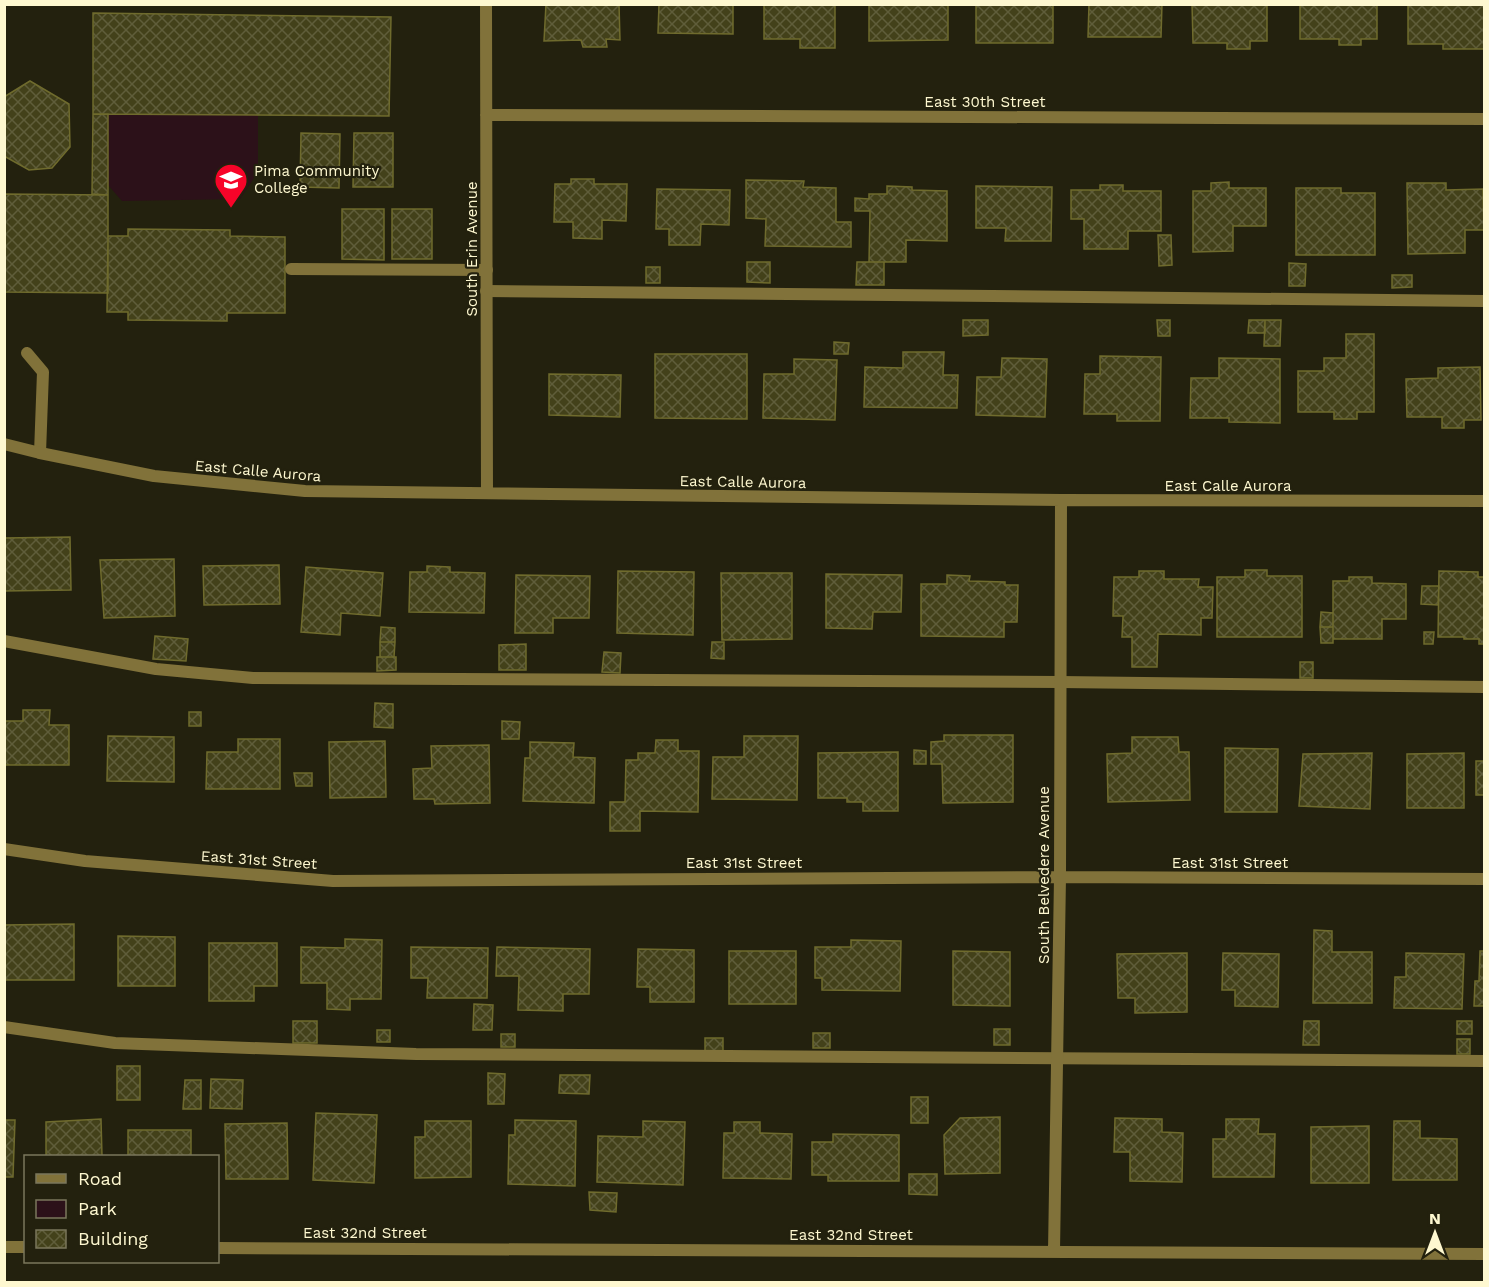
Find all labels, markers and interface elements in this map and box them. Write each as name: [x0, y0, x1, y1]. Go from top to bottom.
street label: East 30th Street: [924, 93, 1046, 111]
school or university icon: Pima Community College: [213, 162, 249, 209]
place label: Pima Community College: [254, 162, 379, 197]
street label: South Erin Avenue: [463, 181, 481, 317]
street label: East Calle Aurora: [194, 457, 322, 486]
street label: East Calle Aurora: [679, 472, 807, 492]
street label: East Calle Aurora: [1165, 477, 1292, 495]
street label: South Belvedere Avenue: [1035, 786, 1053, 964]
street label: East 31st Street: [200, 847, 318, 873]
street label: East 31st Street: [686, 854, 803, 872]
street label: East 31st Street: [1172, 854, 1289, 872]
legend: [24, 1155, 219, 1263]
text: Road: [78, 1168, 122, 1189]
text: Park: [78, 1198, 117, 1219]
north arrow: [1405, 1203, 1465, 1263]
text: N: [1429, 1209, 1441, 1228]
street label: East 32nd Street: [303, 1224, 428, 1242]
street label: East 32nd Street: [789, 1226, 914, 1244]
text: Building: [78, 1228, 148, 1249]

